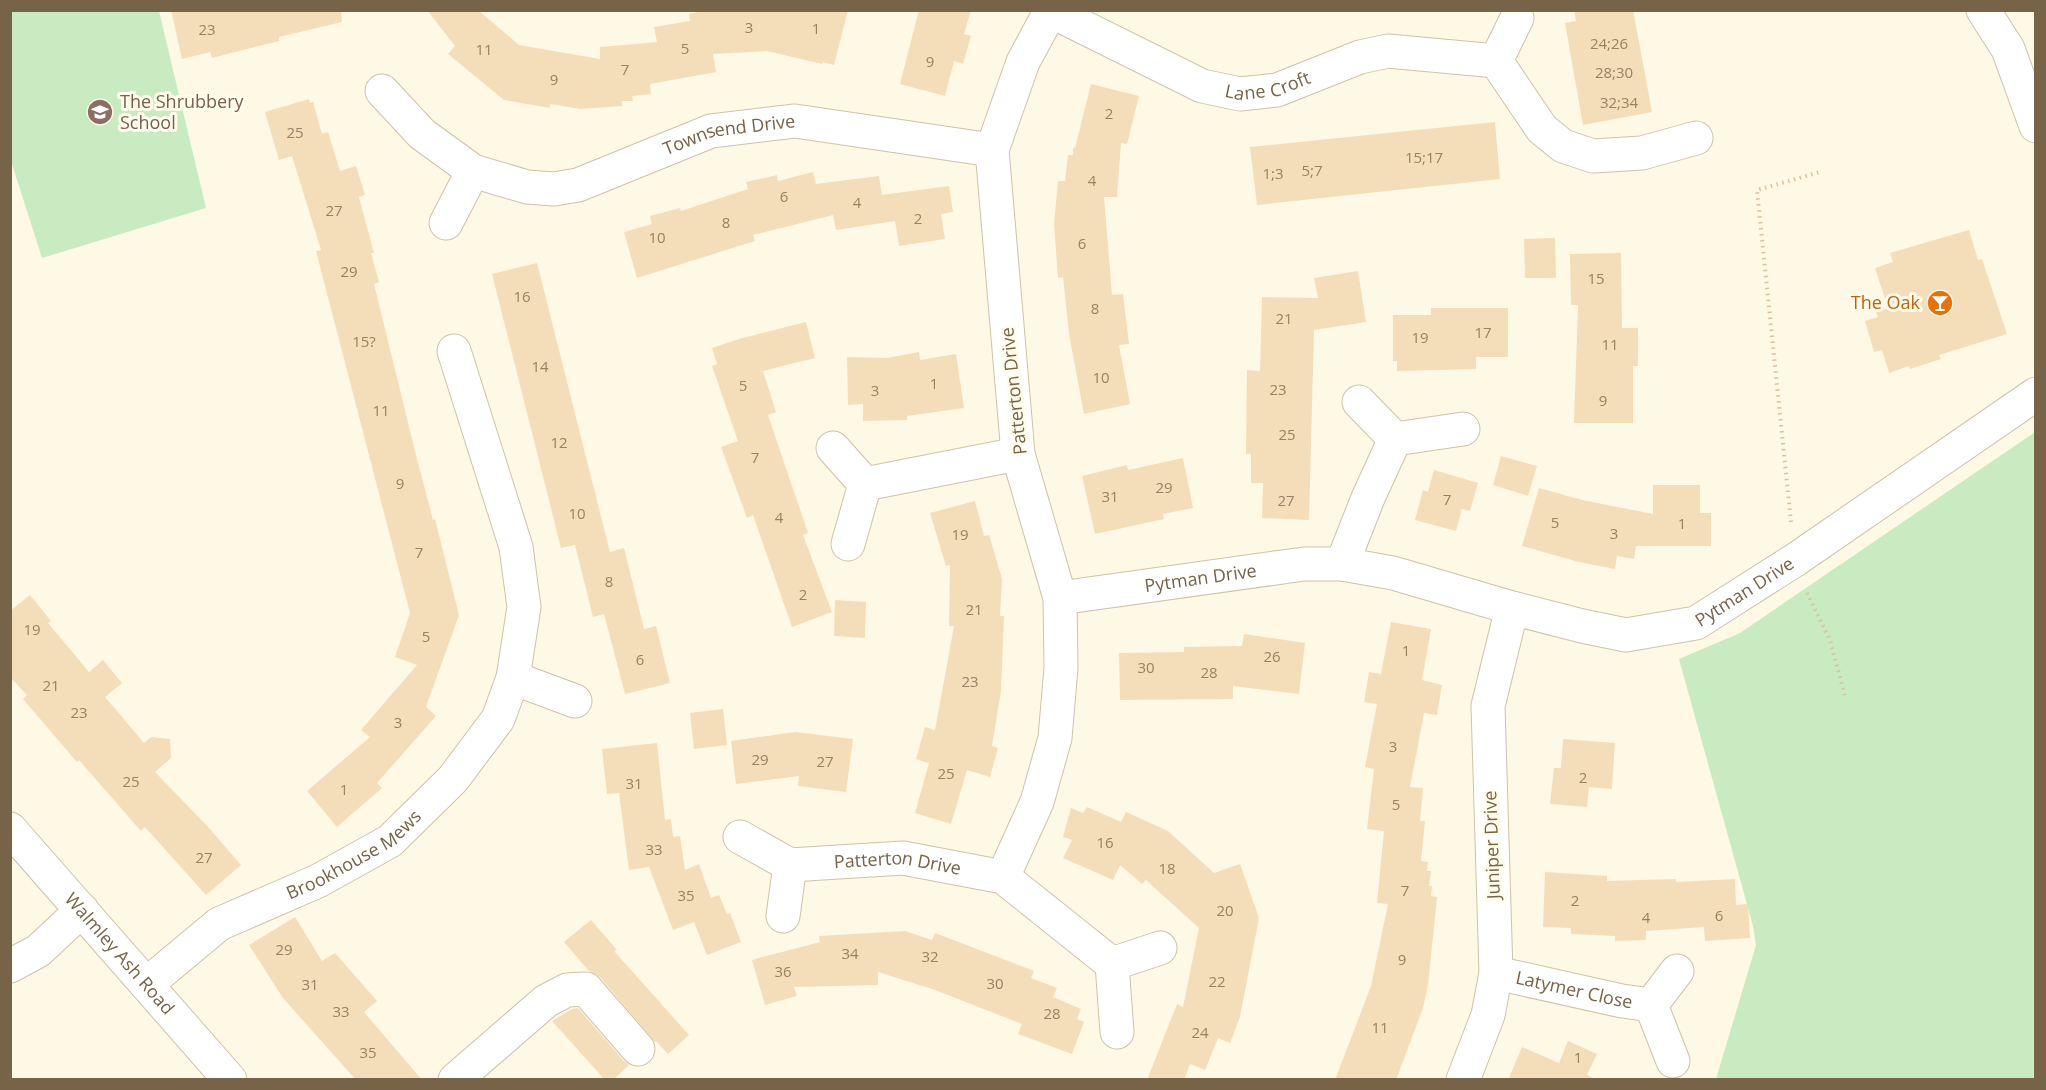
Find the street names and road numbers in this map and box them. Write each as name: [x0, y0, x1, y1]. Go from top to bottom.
street label: Lane Croft: [1223, 65, 1314, 106]
street label: Townsend Drive: [659, 108, 796, 160]
street label: Patterton Drive: [994, 326, 1032, 456]
street label: Pytman Drive: [1690, 551, 1798, 632]
street label: Pytman Drive: [1143, 558, 1258, 597]
street label: Juniper Drive: [1477, 790, 1505, 902]
street label: Brookhouse Mews: [282, 804, 426, 904]
street label: Patterton Drive: [833, 845, 963, 880]
street label: Walmley Ash Road: [60, 887, 180, 1019]
street label: Latymer Close: [1514, 965, 1634, 1013]

